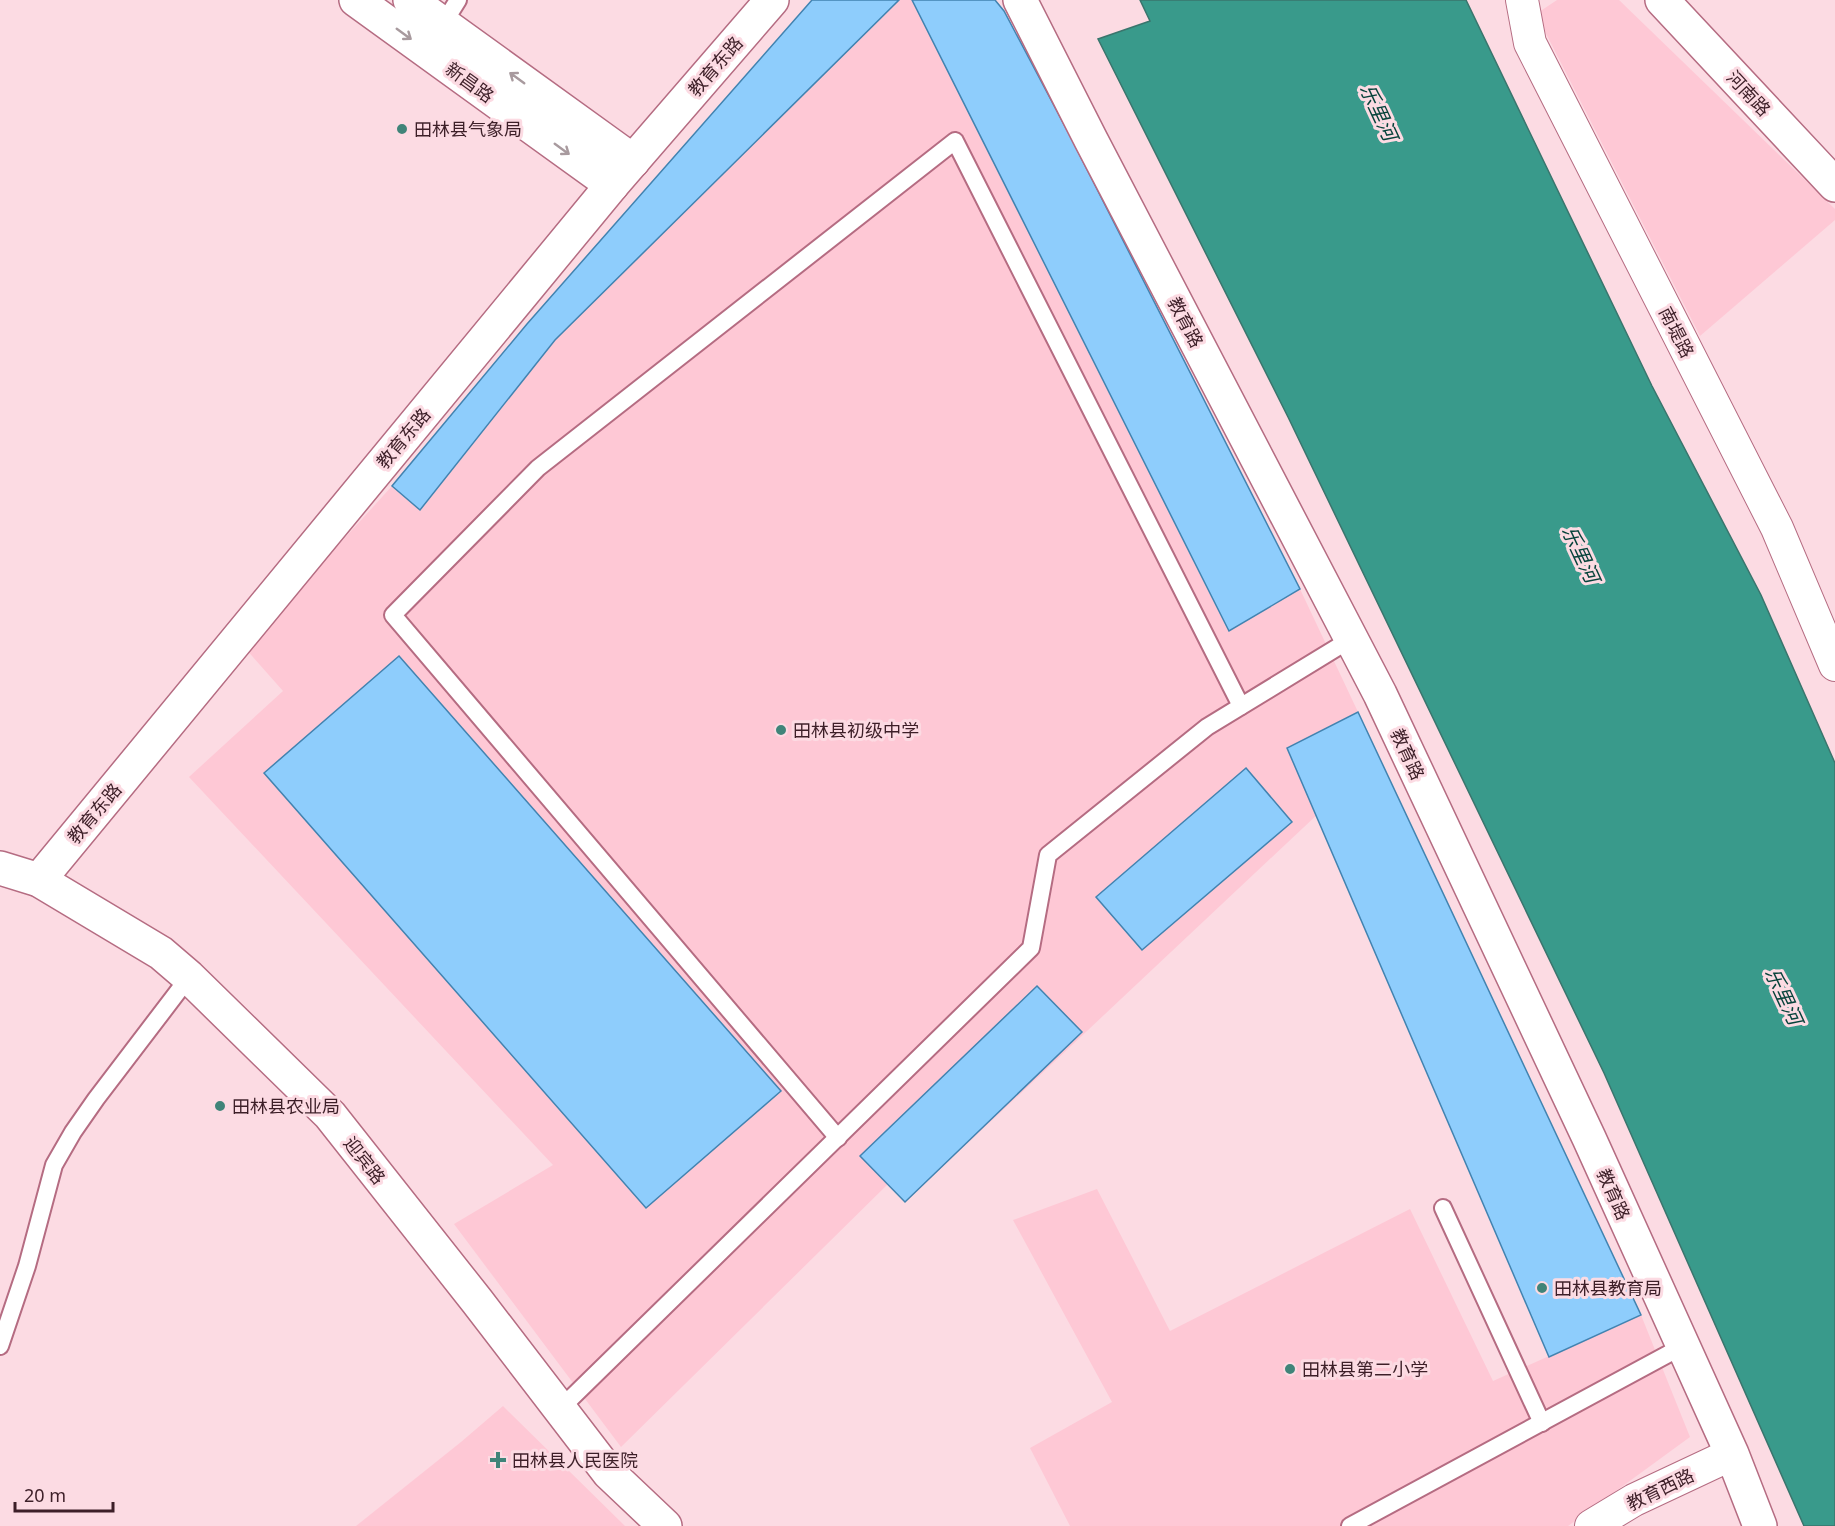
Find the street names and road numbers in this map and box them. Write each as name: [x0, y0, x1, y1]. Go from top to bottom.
street label: 教育东路: [682, 31, 748, 101]
street label: 新昌路: [441, 56, 499, 108]
street label: 河南路: [1722, 65, 1776, 121]
street label: 教育路: [1163, 293, 1209, 351]
street label: 南堤路: [1654, 302, 1700, 362]
street label: 教育东路: [371, 403, 435, 473]
street label: 教育路: [1386, 724, 1430, 784]
street label: 教育东路: [62, 778, 126, 848]
street label: 迎宾路: [339, 1131, 391, 1189]
street label: 教育路: [1592, 1164, 1636, 1224]
street label: 教育西路: [1622, 1462, 1698, 1516]

